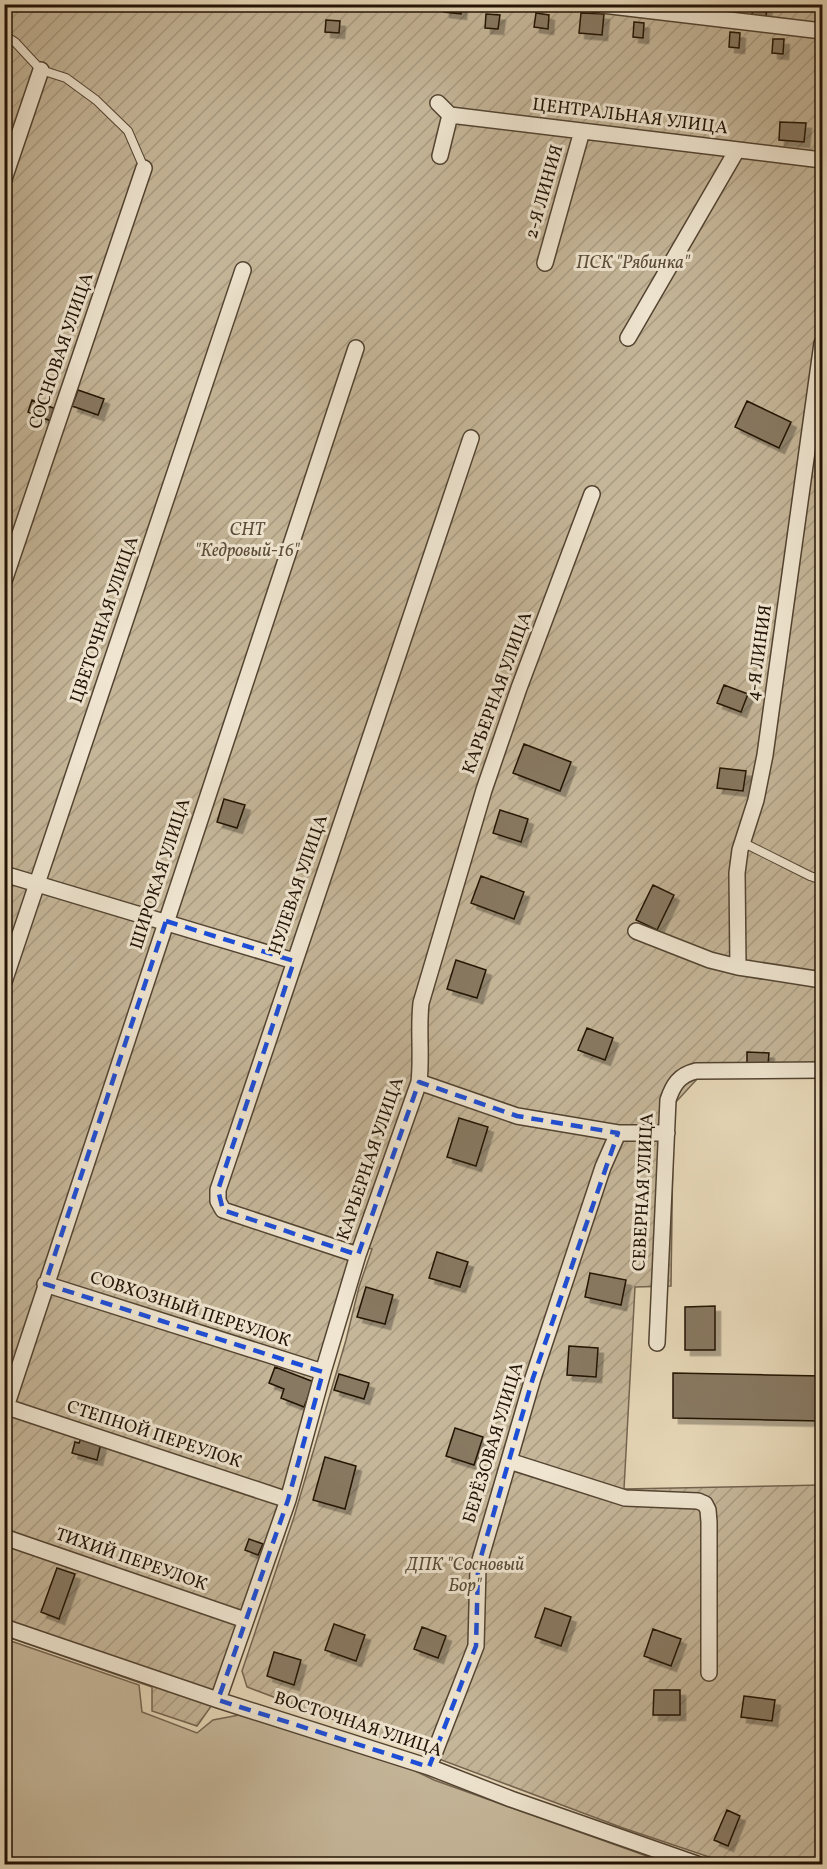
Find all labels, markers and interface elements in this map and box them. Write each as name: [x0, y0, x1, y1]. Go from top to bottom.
street label: ЦЕНТРАЛЬНАЯ УЛИЦА: [531, 93, 730, 141]
street label: 2-Я ЛИНИЯ: [520, 142, 570, 242]
park label: ПСК "Рябинка": [576, 251, 691, 276]
street label: СОСНОВАЯ УЛИЦА: [24, 269, 101, 433]
park label: СНТ "Кедровый-16": [195, 518, 300, 564]
street label: ЦВЕТОЧНАЯ УЛИЦА: [65, 533, 145, 707]
street label: 4-Я ЛИНИЯ: [741, 603, 779, 703]
street label: КАРЬЕРНАЯ УЛИЦА: [457, 608, 539, 778]
street label: ШИРОКАЯ УЛИЦА: [125, 795, 197, 953]
street label: НУЛЕВАЯ УЛИЦА: [263, 811, 335, 959]
street label: КАРЬЕРНАЯ УЛИЦА: [331, 1074, 411, 1244]
street label: СЕВЕРНАЯ УЛИЦА: [627, 1112, 661, 1272]
street label: СОВХОЗНЫЙ ПЕРЕУЛОК: [87, 1266, 293, 1354]
street label: БЕРЁЗОВАЯ УЛИЦА: [458, 1359, 531, 1527]
street label: СТЕПНОЙ ПЕРЕУЛОК: [63, 1395, 245, 1475]
street label: ТИХИЙ ПЕРЕУЛОК: [52, 1522, 210, 1598]
park label: ДПК "Сосновый Бор": [404, 1553, 524, 1599]
street label: ВОСТОЧНАЯ УЛИЦА: [271, 1686, 446, 1764]

